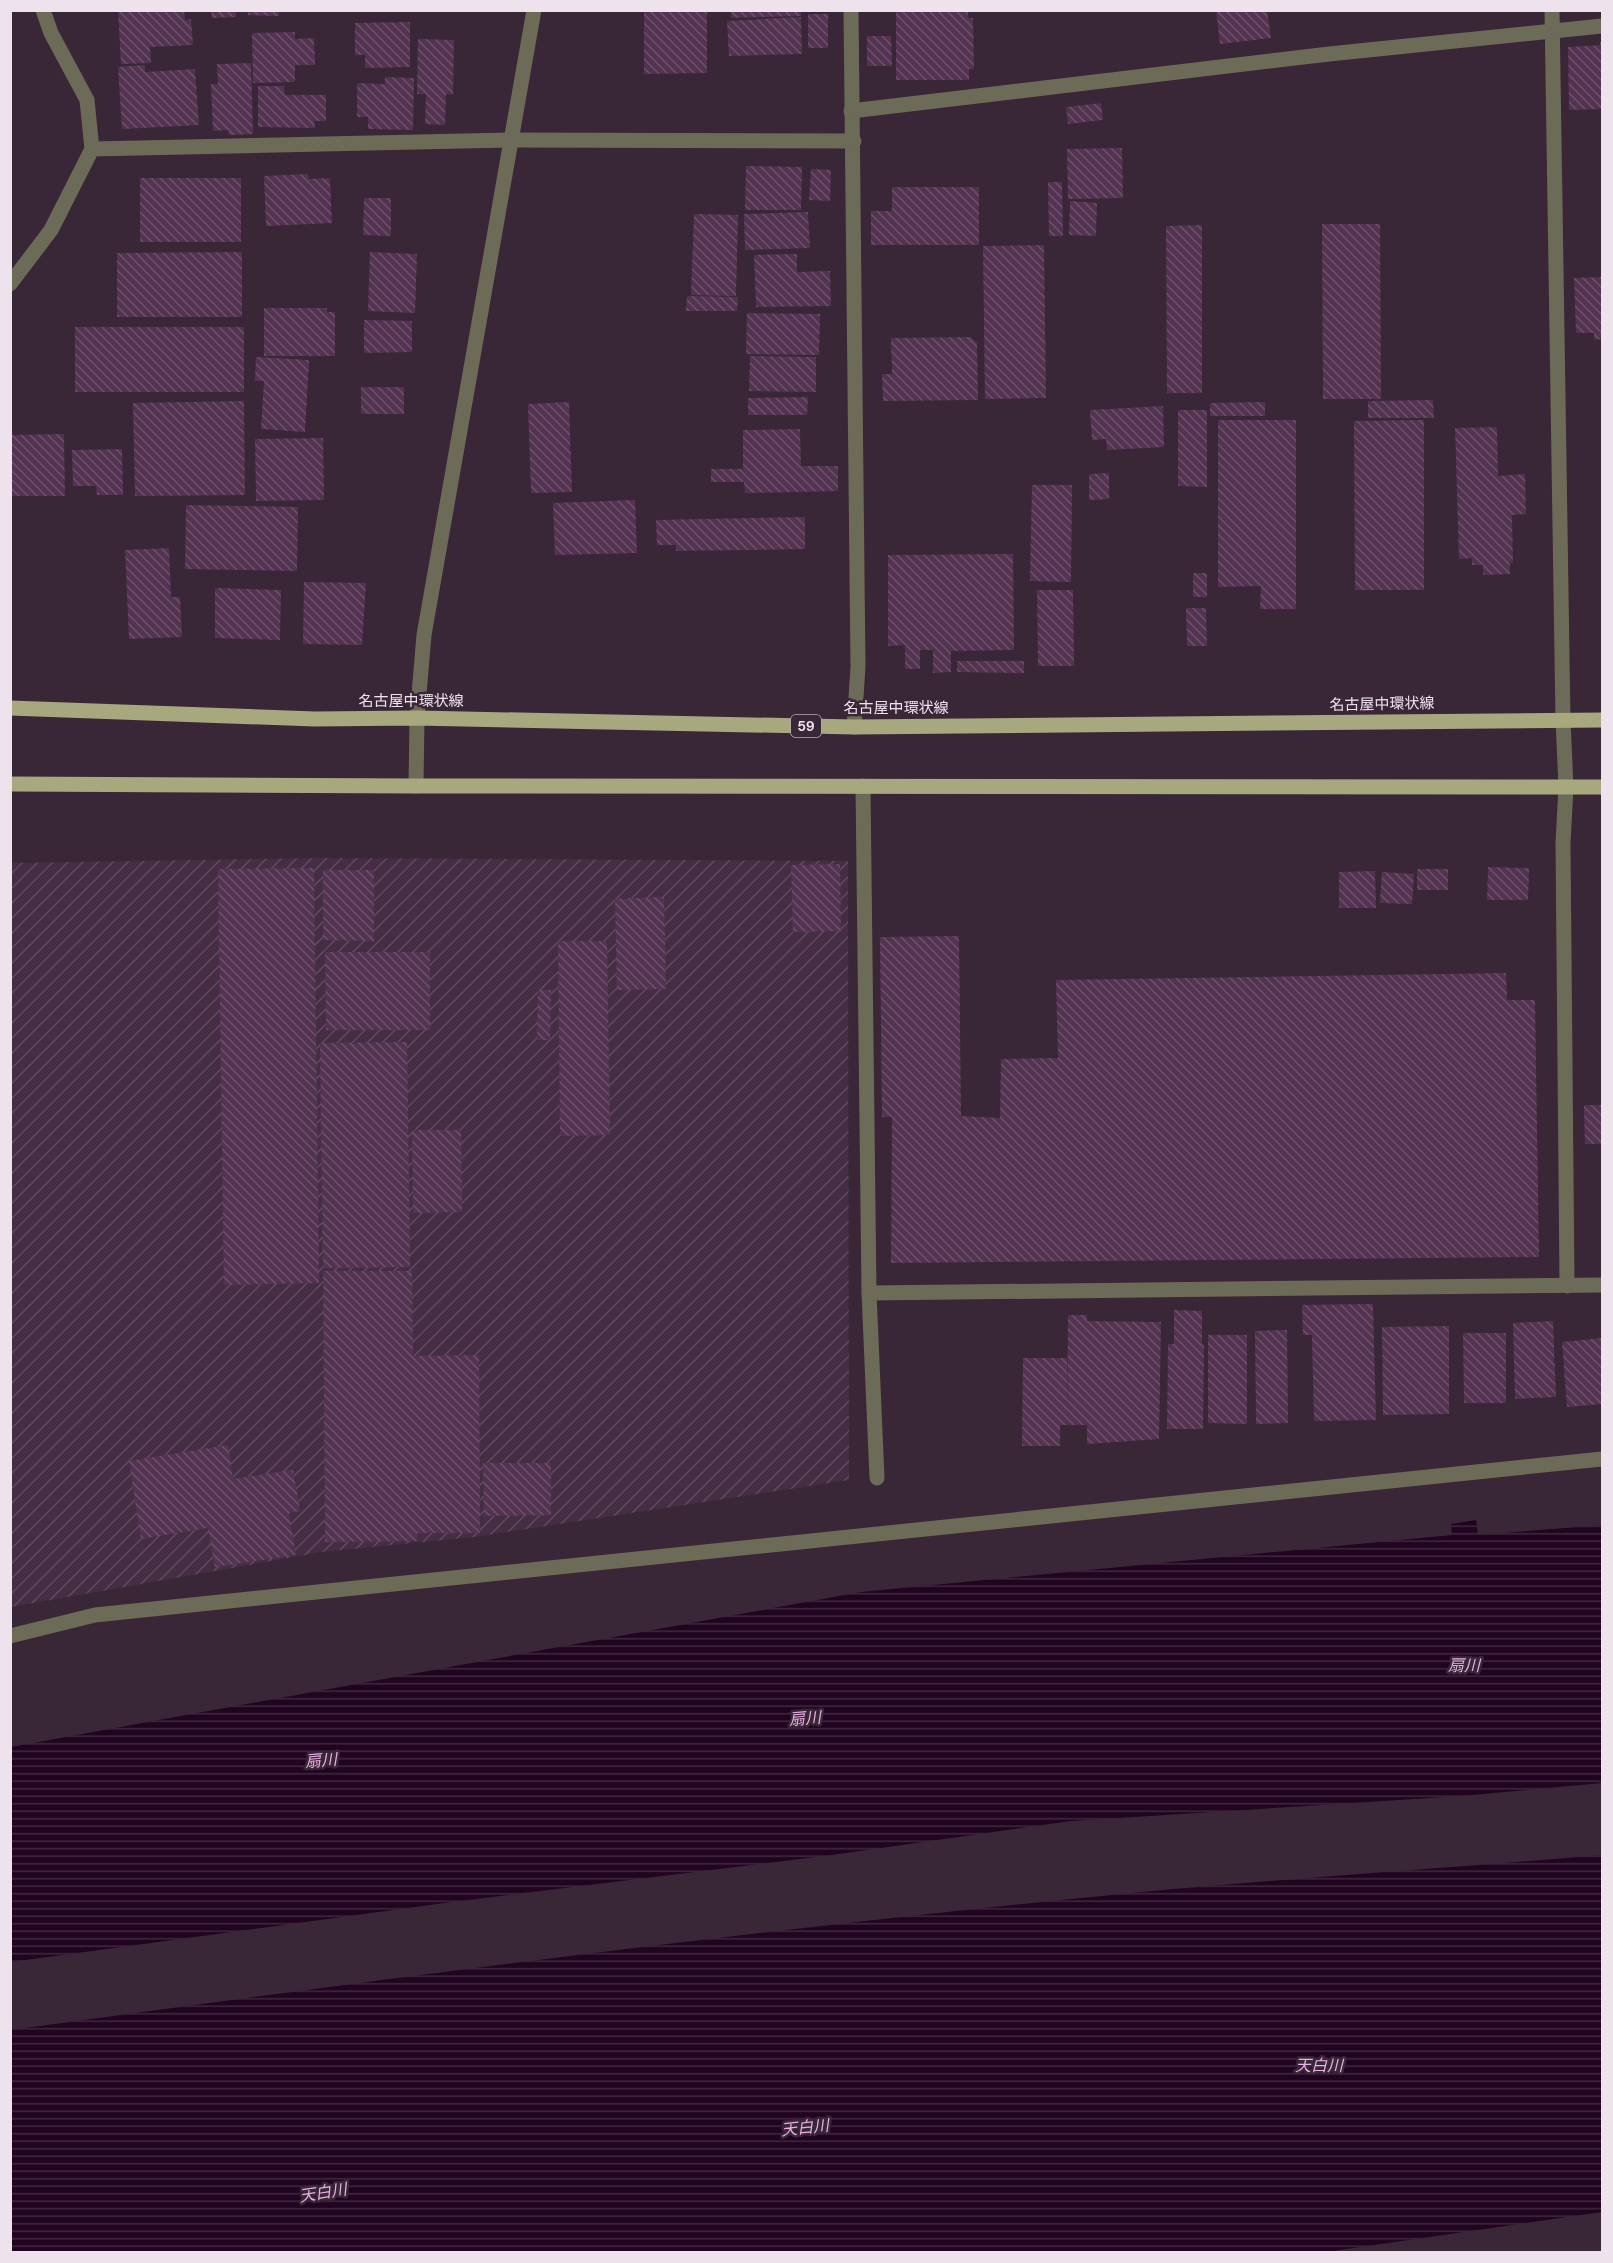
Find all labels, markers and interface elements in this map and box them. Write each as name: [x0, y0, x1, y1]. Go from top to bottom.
street label: 名古屋中環状線: [358, 691, 464, 711]
street label: 名古屋中環状線: [1329, 693, 1435, 715]
street label: 名古屋中環状線: [843, 698, 949, 718]
road number: 59: [791, 715, 821, 737]
water label: 扇川: [1448, 1655, 1482, 1676]
water label: 扇川: [788, 1706, 824, 1730]
water label: 扇川: [304, 1748, 340, 1772]
water label: 天白川: [1295, 2055, 1345, 2076]
water label: 天白川: [780, 2114, 832, 2140]
water label: 天白川: [298, 2178, 350, 2207]

